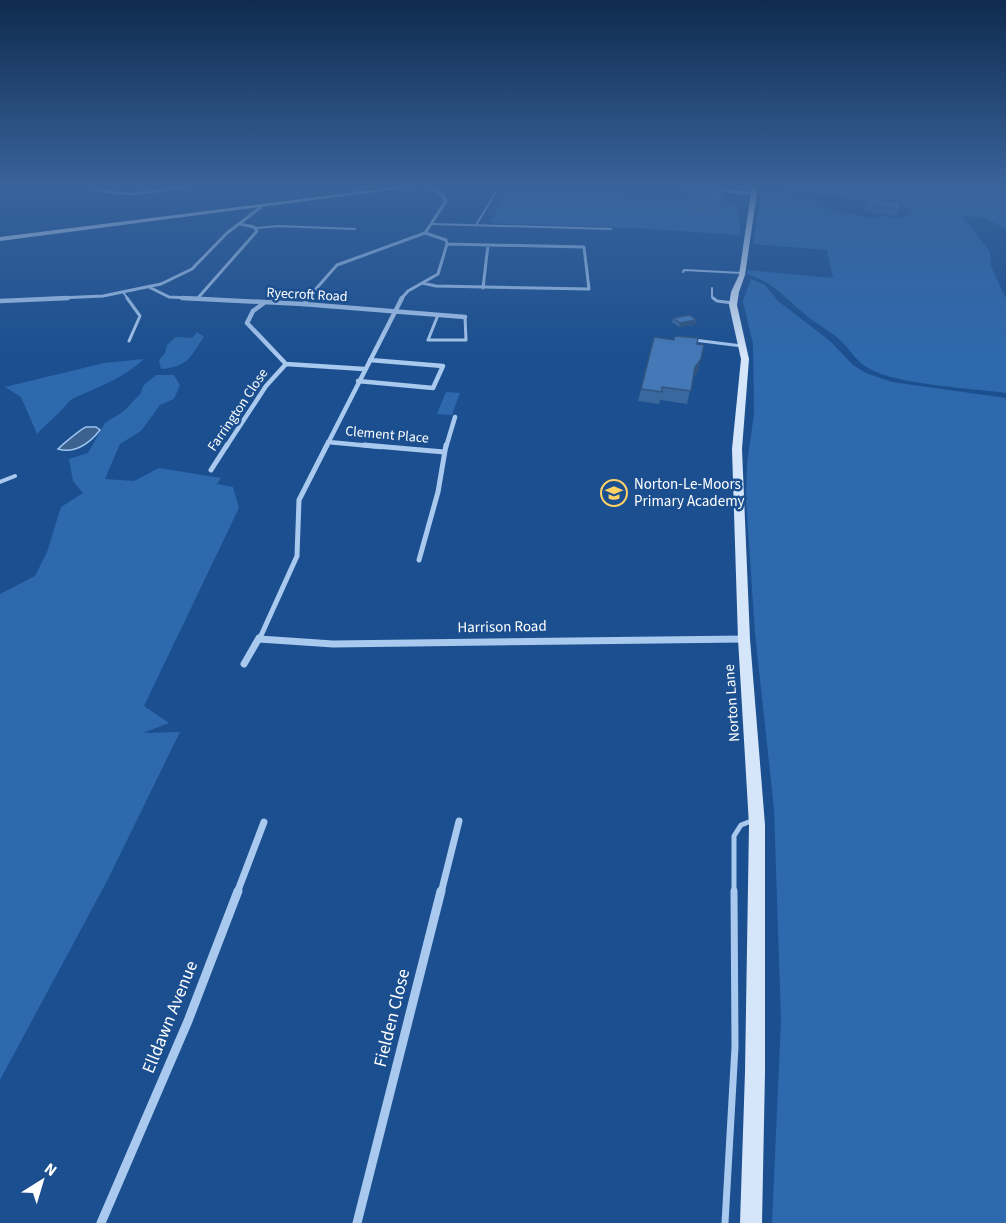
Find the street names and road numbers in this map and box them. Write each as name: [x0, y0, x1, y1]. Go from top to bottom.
street label: Ryecroft Road: [266, 283, 348, 307]
street label: Farrington Close: [203, 365, 273, 455]
street label: Clement Place: [344, 421, 430, 449]
street label: Harrison Road: [457, 616, 547, 638]
street label: Norton Lane: [719, 663, 745, 743]
street label: Elldawn Avenue: [136, 957, 204, 1077]
street label: Fielden Close: [368, 966, 416, 1070]

